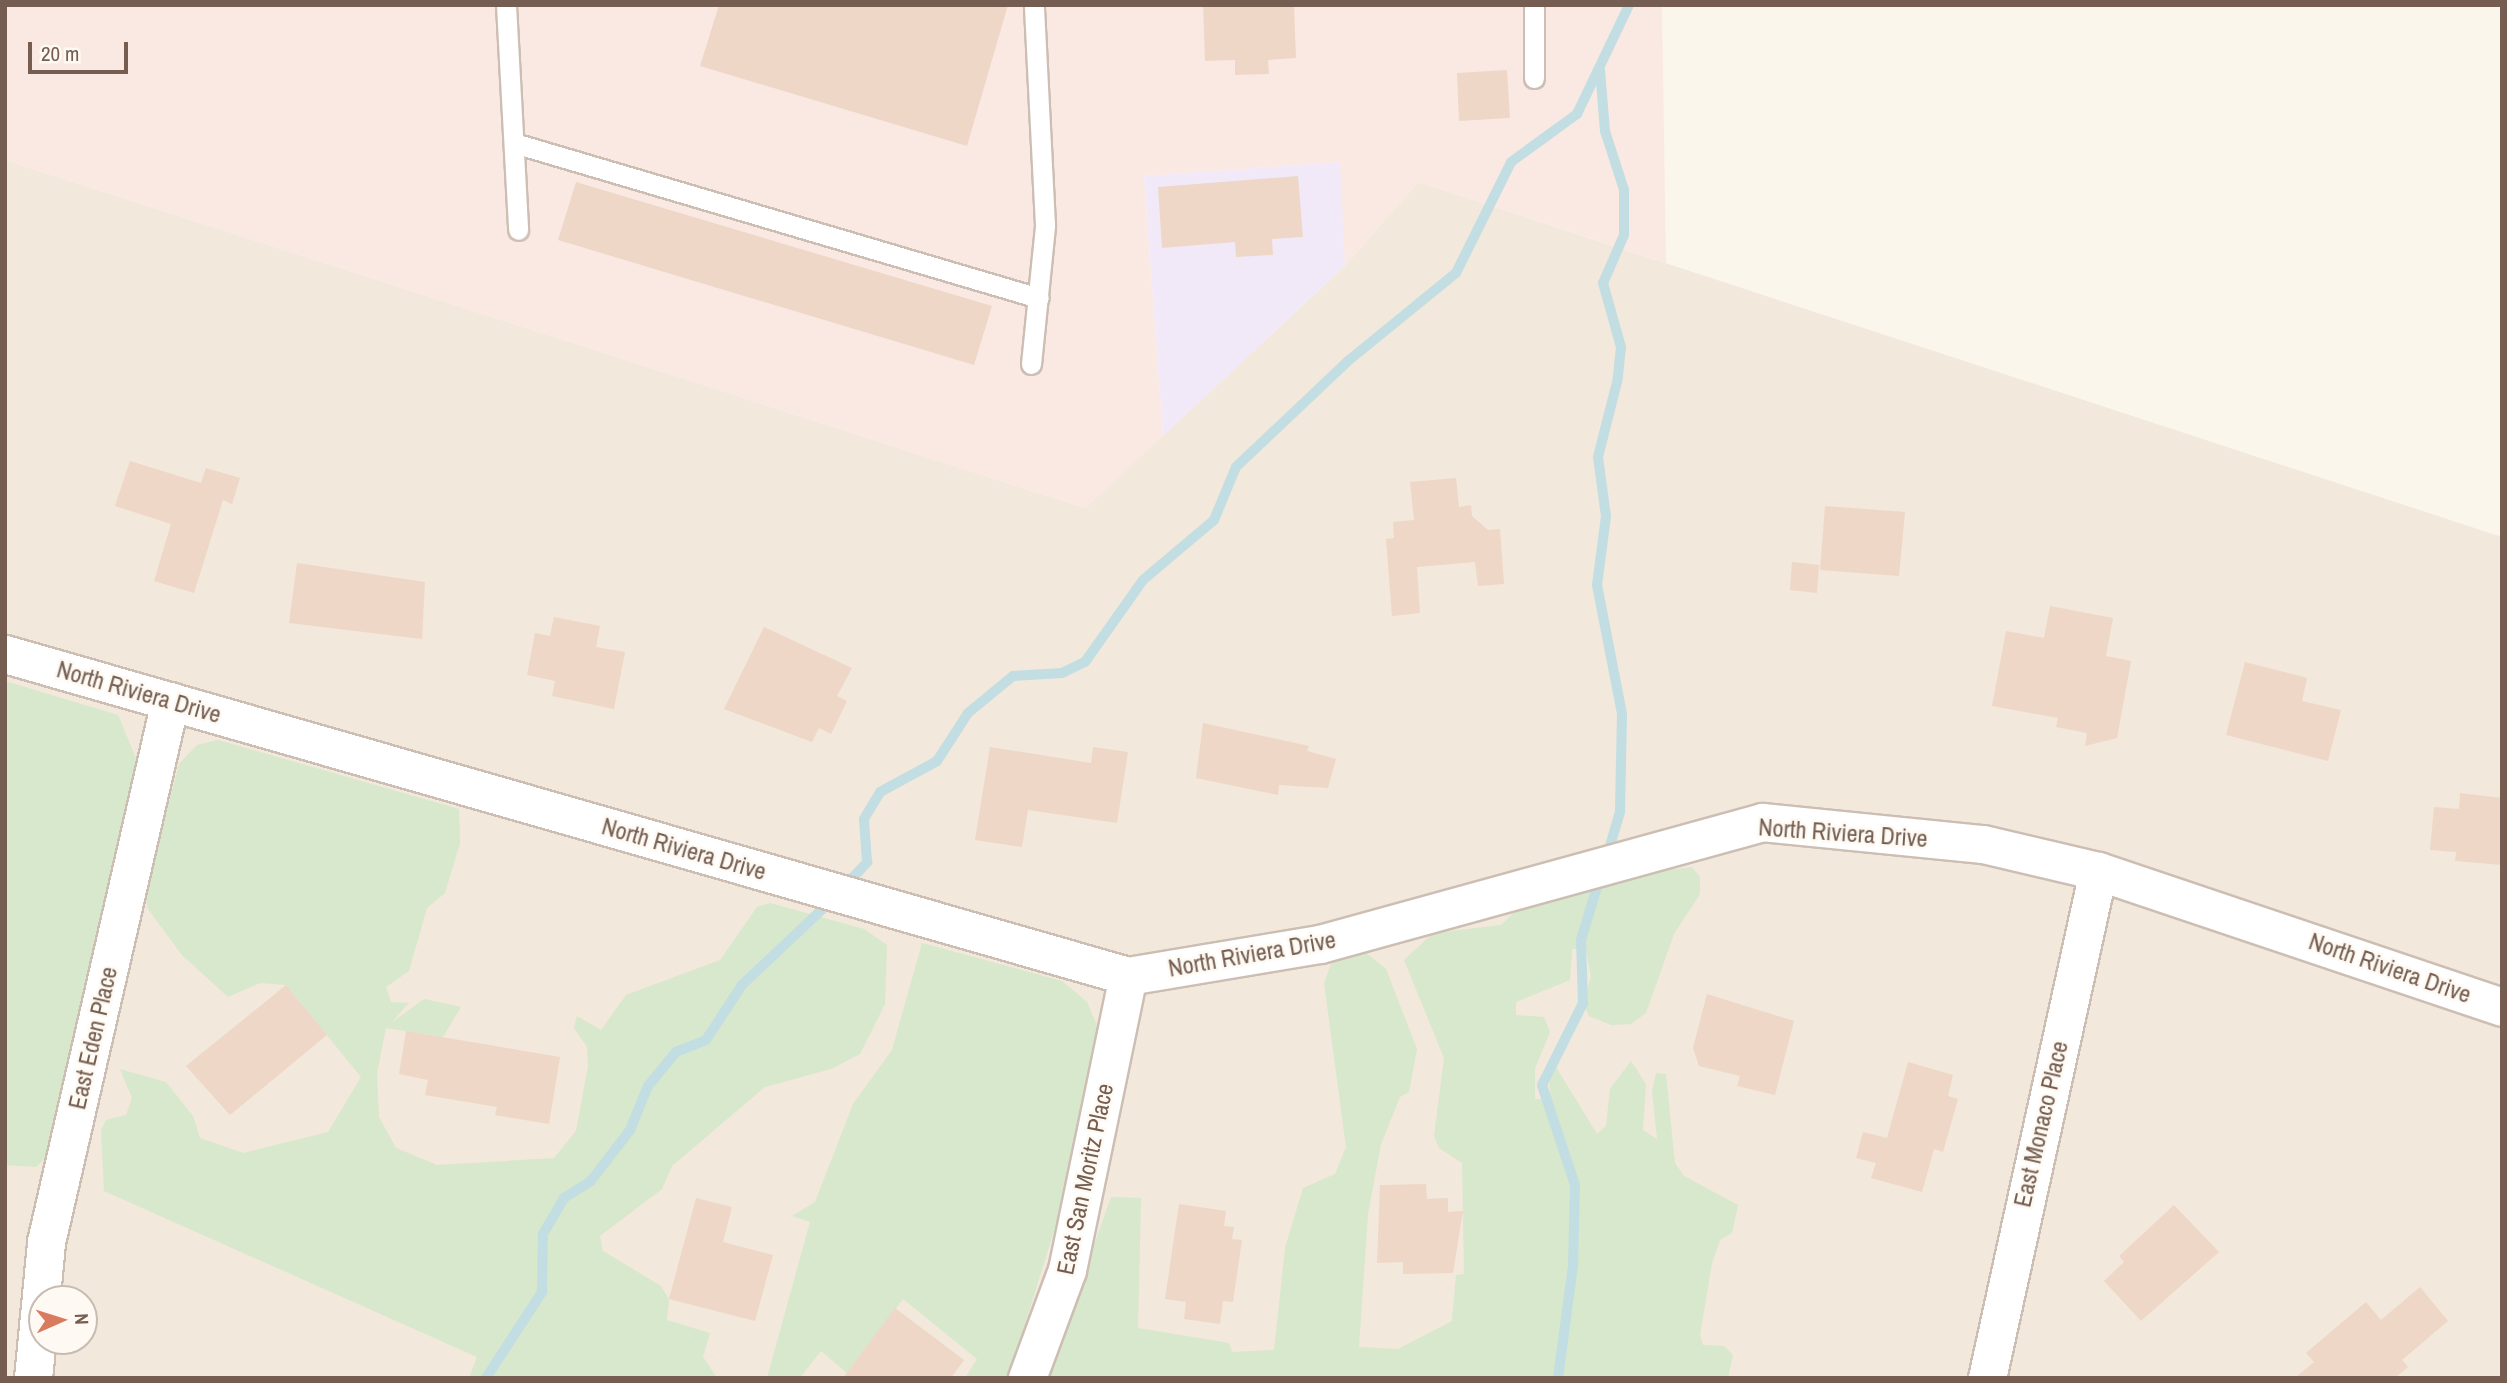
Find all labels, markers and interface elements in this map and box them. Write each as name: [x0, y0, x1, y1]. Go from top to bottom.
scale bar: [32, 28, 131, 72]
text: 20 m: [41, 39, 79, 68]
street label: North Riviera Drive: [54, 655, 224, 729]
street label: North Riviera Drive: [599, 812, 769, 886]
street label: North Riviera Drive: [1757, 813, 1929, 853]
street label: North Riviera Drive: [1166, 925, 1338, 983]
street label: North Riviera Drive: [2305, 927, 2475, 1009]
street label: East Eden Place: [63, 964, 123, 1112]
street label: East Monaco Place: [2008, 1038, 2074, 1210]
street label: East San Moritz Place: [1051, 1081, 1119, 1277]
north arrow: [28, 1285, 98, 1355]
text: N: [69, 1313, 95, 1325]

